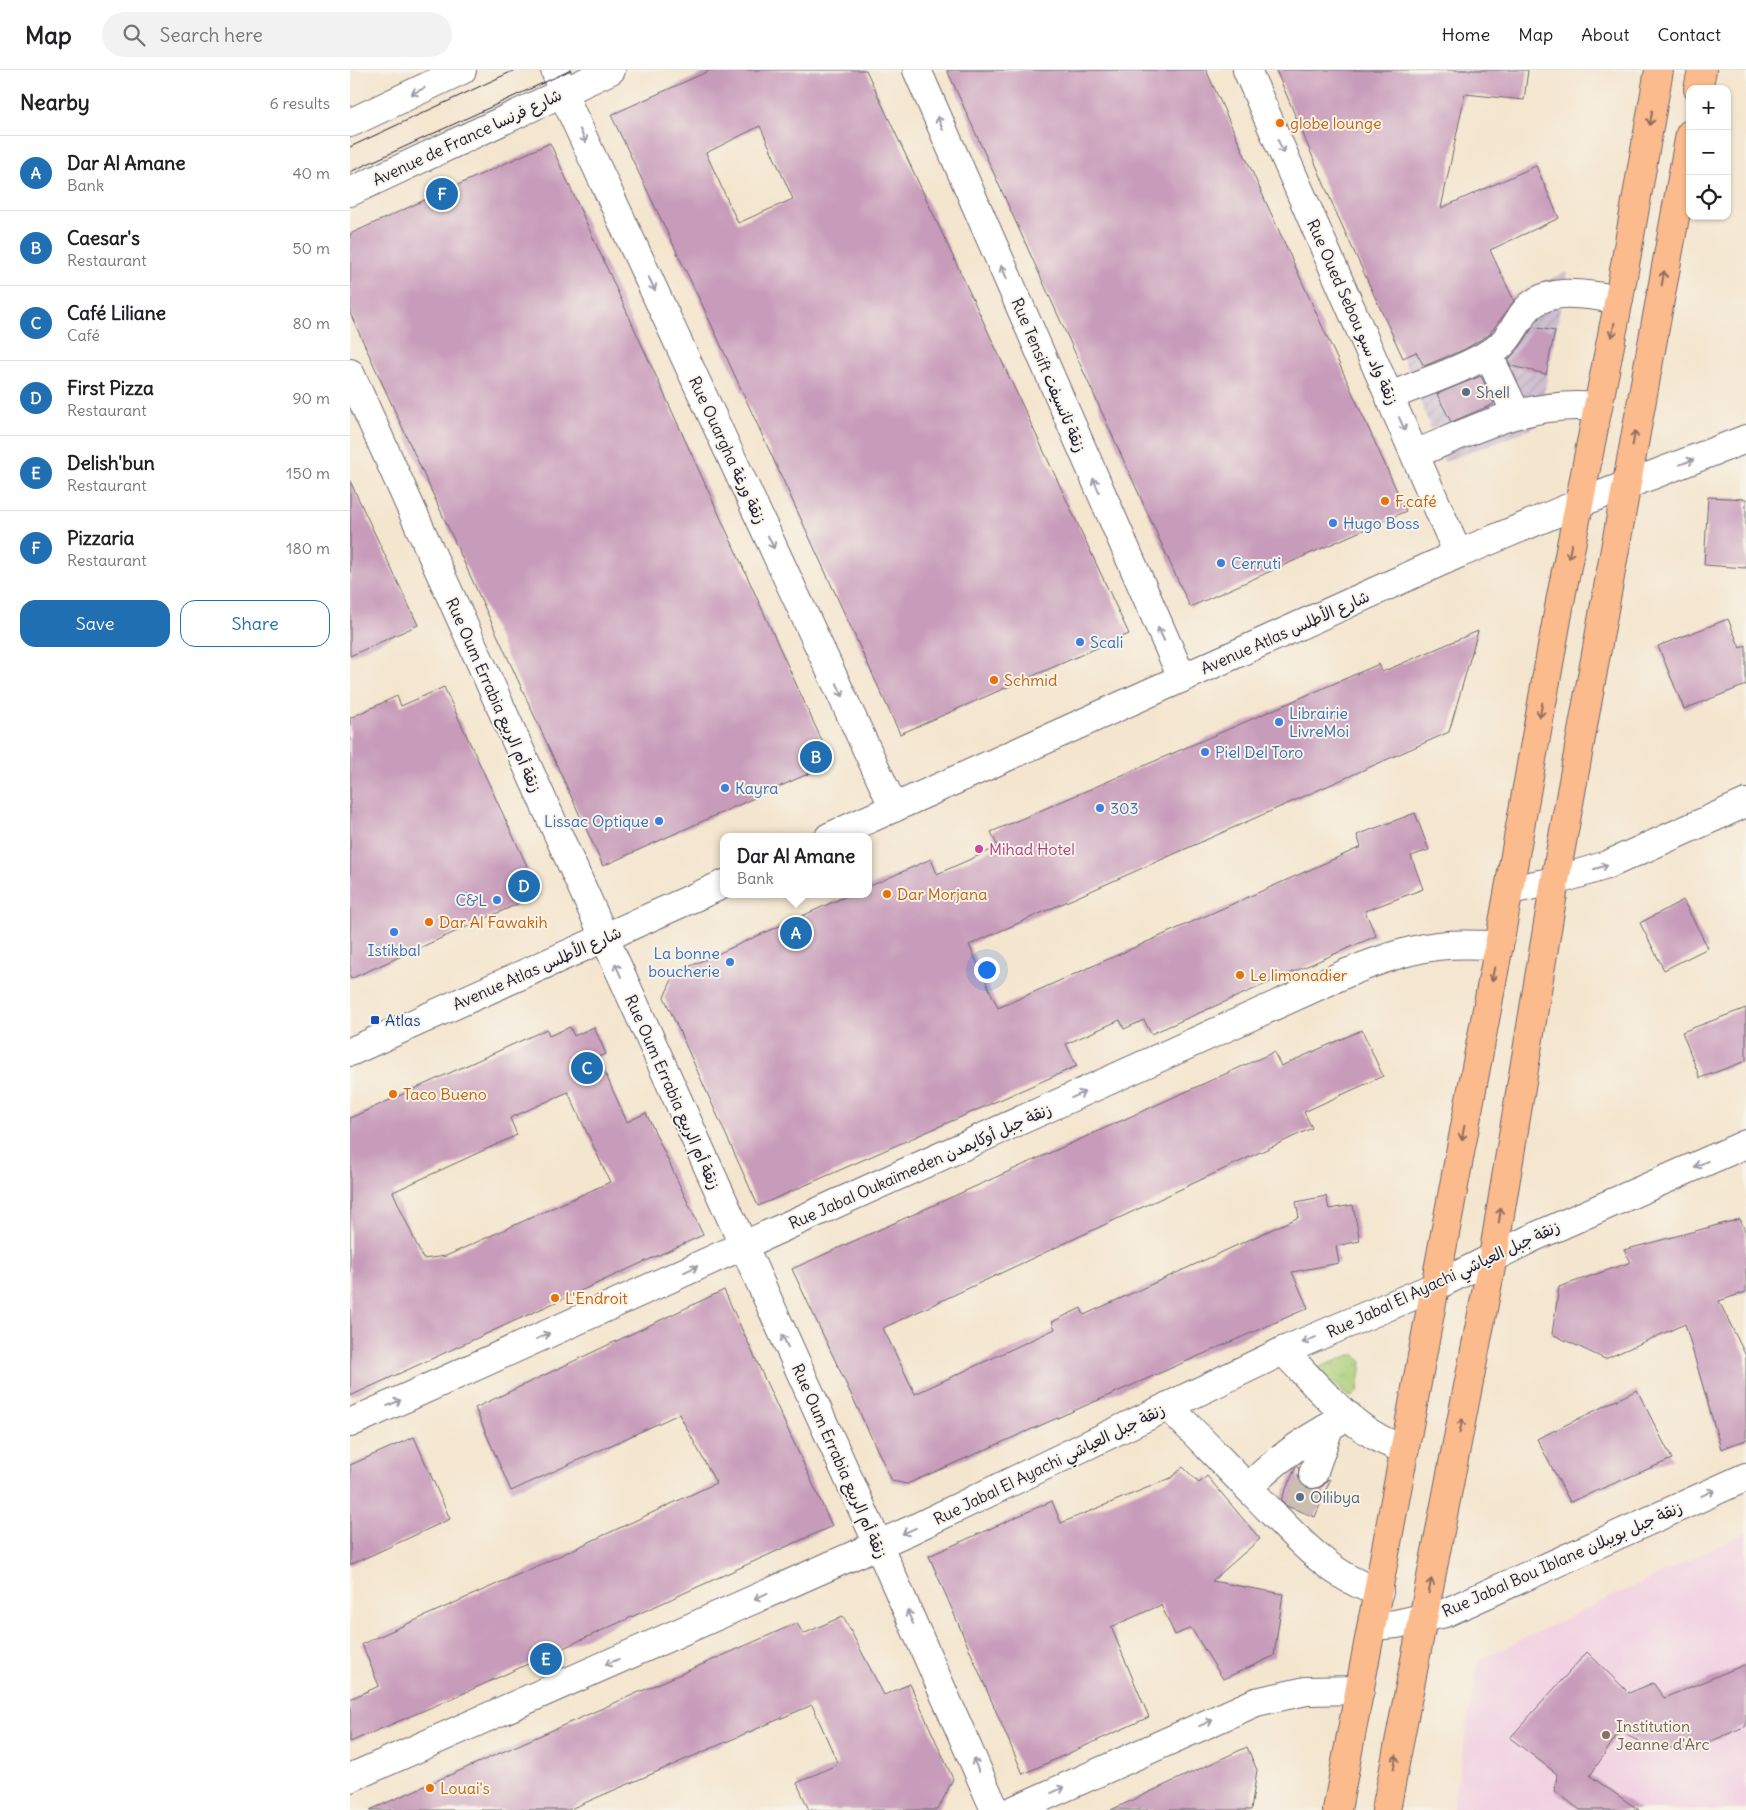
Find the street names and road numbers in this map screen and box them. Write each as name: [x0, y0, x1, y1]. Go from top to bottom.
street label: Avenue de France شارع فرنسا: [369, 84, 566, 191]
street label: Rue Oued Sebou زنقة واد سبو: [1302, 216, 1403, 408]
street label: Rue Tensift زنقة تانسيفت: [1007, 295, 1091, 455]
street label: Rue Ouargha زنقة ورغة: [685, 373, 771, 527]
street label: Avenue Atlas شارع الأطلس: [1198, 586, 1373, 680]
street label: Rue Oum Errabia زنقة أم الربيع: [439, 594, 546, 797]
street label: Avenue Atlas شارع الأطلس: [450, 922, 625, 1016]
street label: Rue Oum Errabia زنقة أم الربيع: [618, 991, 725, 1194]
street label: Rue Jabal Oukaïmeden زنقة جبل أوكايمدن: [785, 1099, 1055, 1233]
street label: Rue Jabal El Ayachi زنقة جبل العياشي: [1323, 1216, 1565, 1346]
street label: Rue Oum Errabia زنقة أم الربيع: [785, 1360, 892, 1563]
street label: Rue Jabal El Ayachi زنقة جبل العياشي: [930, 1399, 1170, 1533]
street label: Rue Jabal Bou Iblane زنقة جبل بويبلان: [1439, 1497, 1686, 1622]

